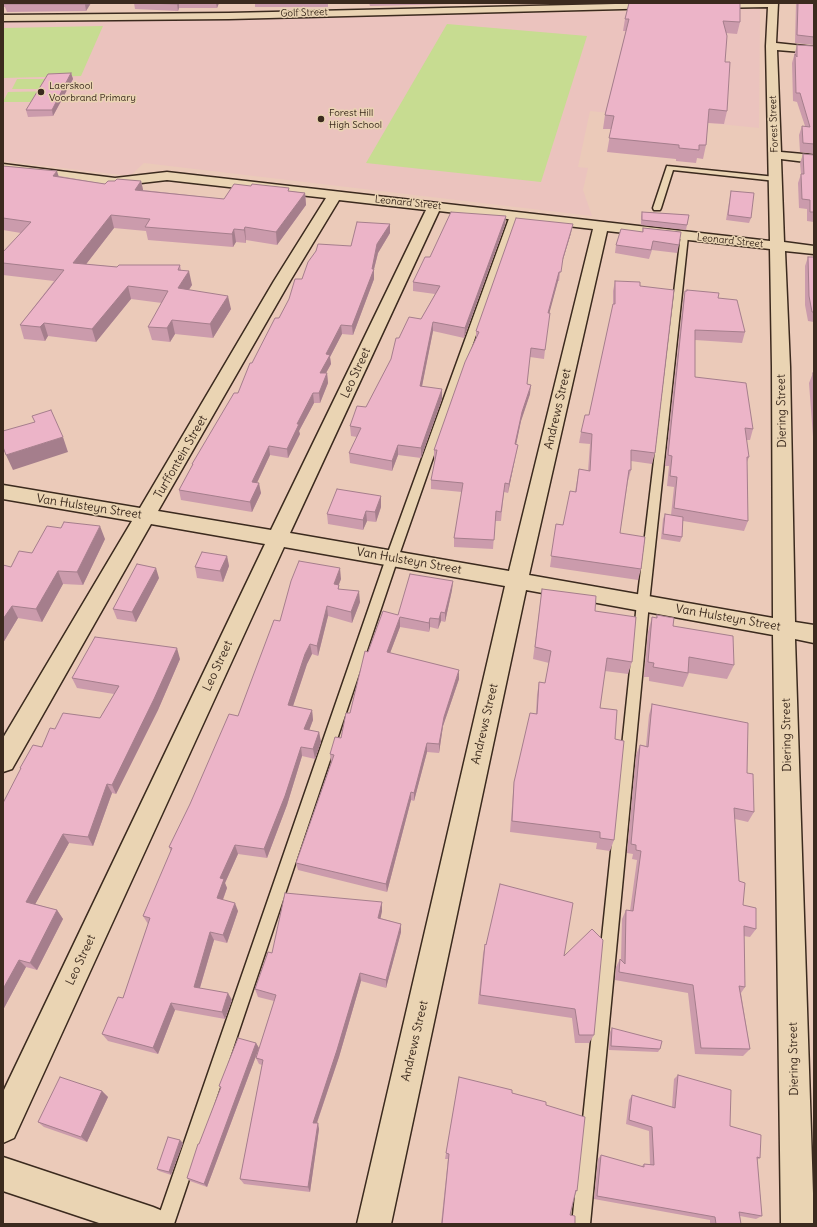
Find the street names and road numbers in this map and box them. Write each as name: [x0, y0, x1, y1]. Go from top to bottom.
street label: Golf Street: [280, 6, 328, 20]
street label: Forest Street: [767, 95, 781, 153]
street label: Leonard Street: [374, 194, 442, 212]
street label: Leonard Street: [696, 232, 764, 250]
street label: Leo Street: [338, 345, 374, 401]
street label: Andrews Street: [542, 367, 574, 451]
street label: Diering Street: [774, 374, 790, 448]
street label: Turffontein Street: [151, 413, 211, 501]
street label: Van Hulsteyn Street: [35, 492, 143, 522]
street label: Van Hulsteyn Street: [355, 545, 463, 577]
street label: Van Hulsteyn Street: [674, 602, 782, 634]
street label: Leo Street: [200, 638, 236, 694]
street label: Andrews Street: [469, 682, 501, 766]
street label: Diering Street: [779, 698, 795, 772]
street label: Leo Street: [63, 932, 99, 988]
street label: Andrews Street: [399, 999, 431, 1083]
street label: Diering Street: [786, 1022, 802, 1096]

